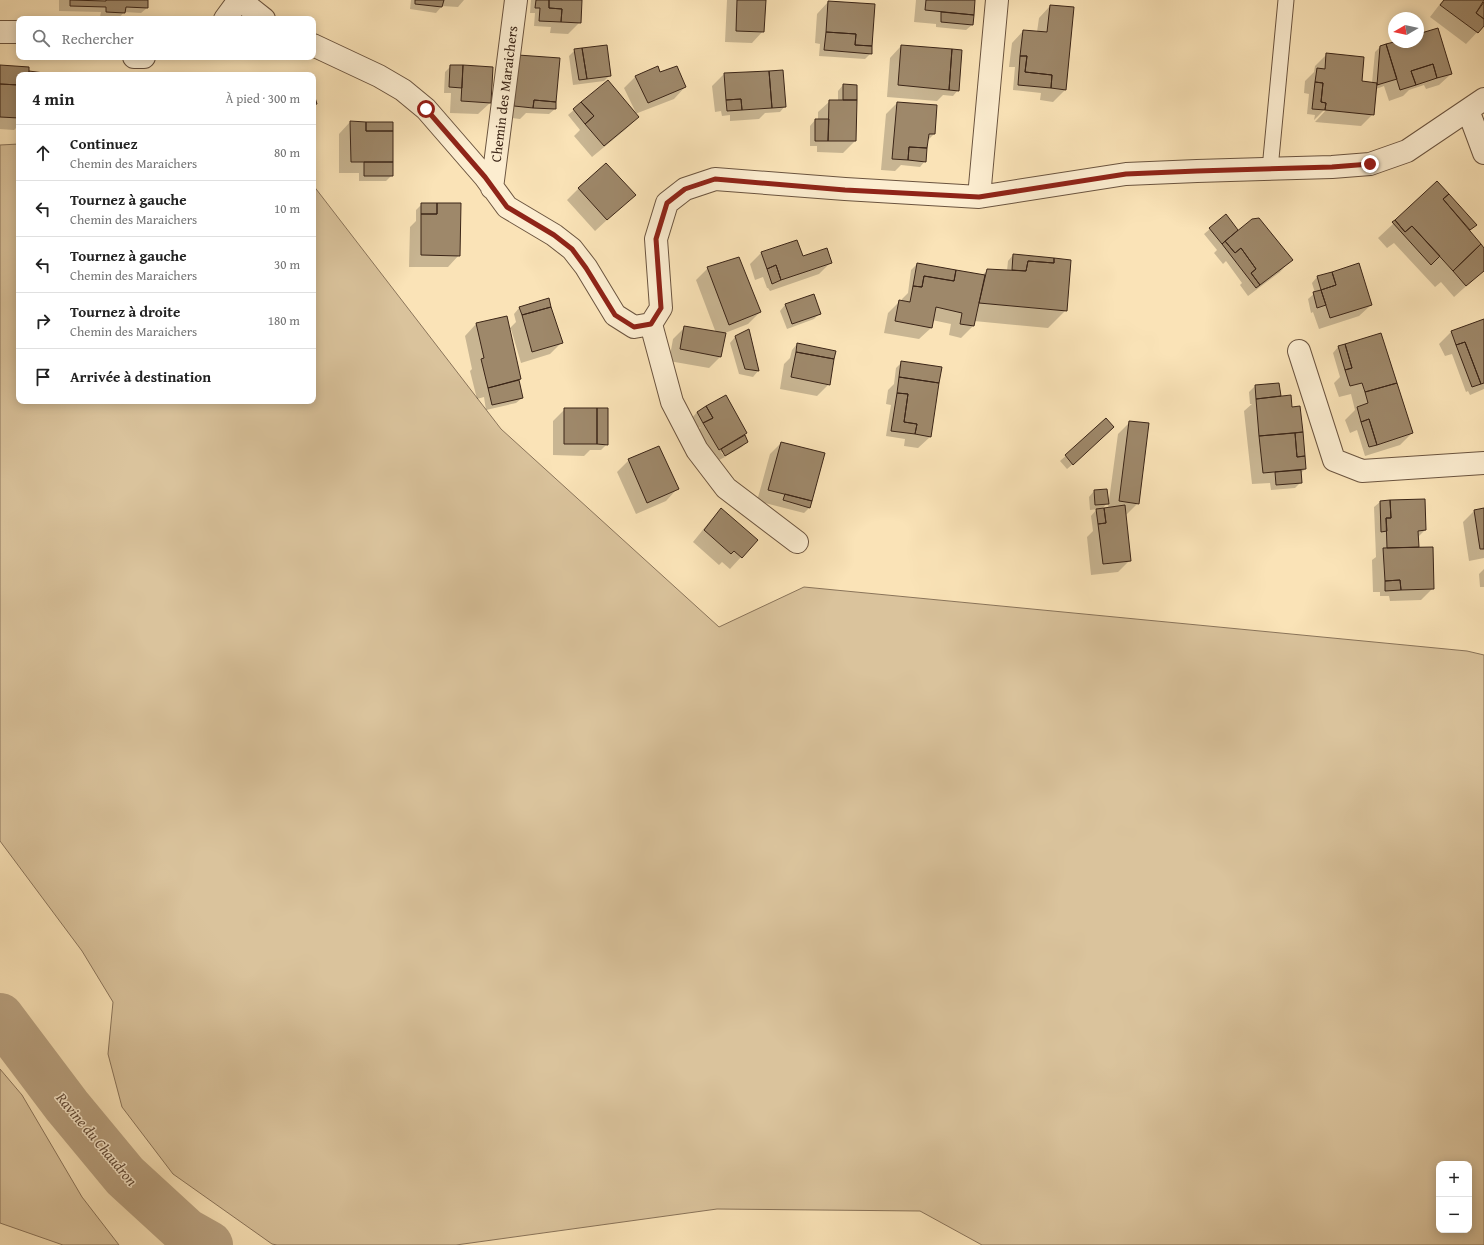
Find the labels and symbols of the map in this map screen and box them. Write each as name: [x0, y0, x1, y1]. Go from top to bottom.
north arrow: [1388, 12, 1424, 48]
street label: Chemin des Maraichers: [486, 25, 522, 163]
route start: [417, 100, 435, 118]
route end: [1361, 155, 1379, 173]
water label: Ravine du Chaudron: [51, 1087, 143, 1191]

